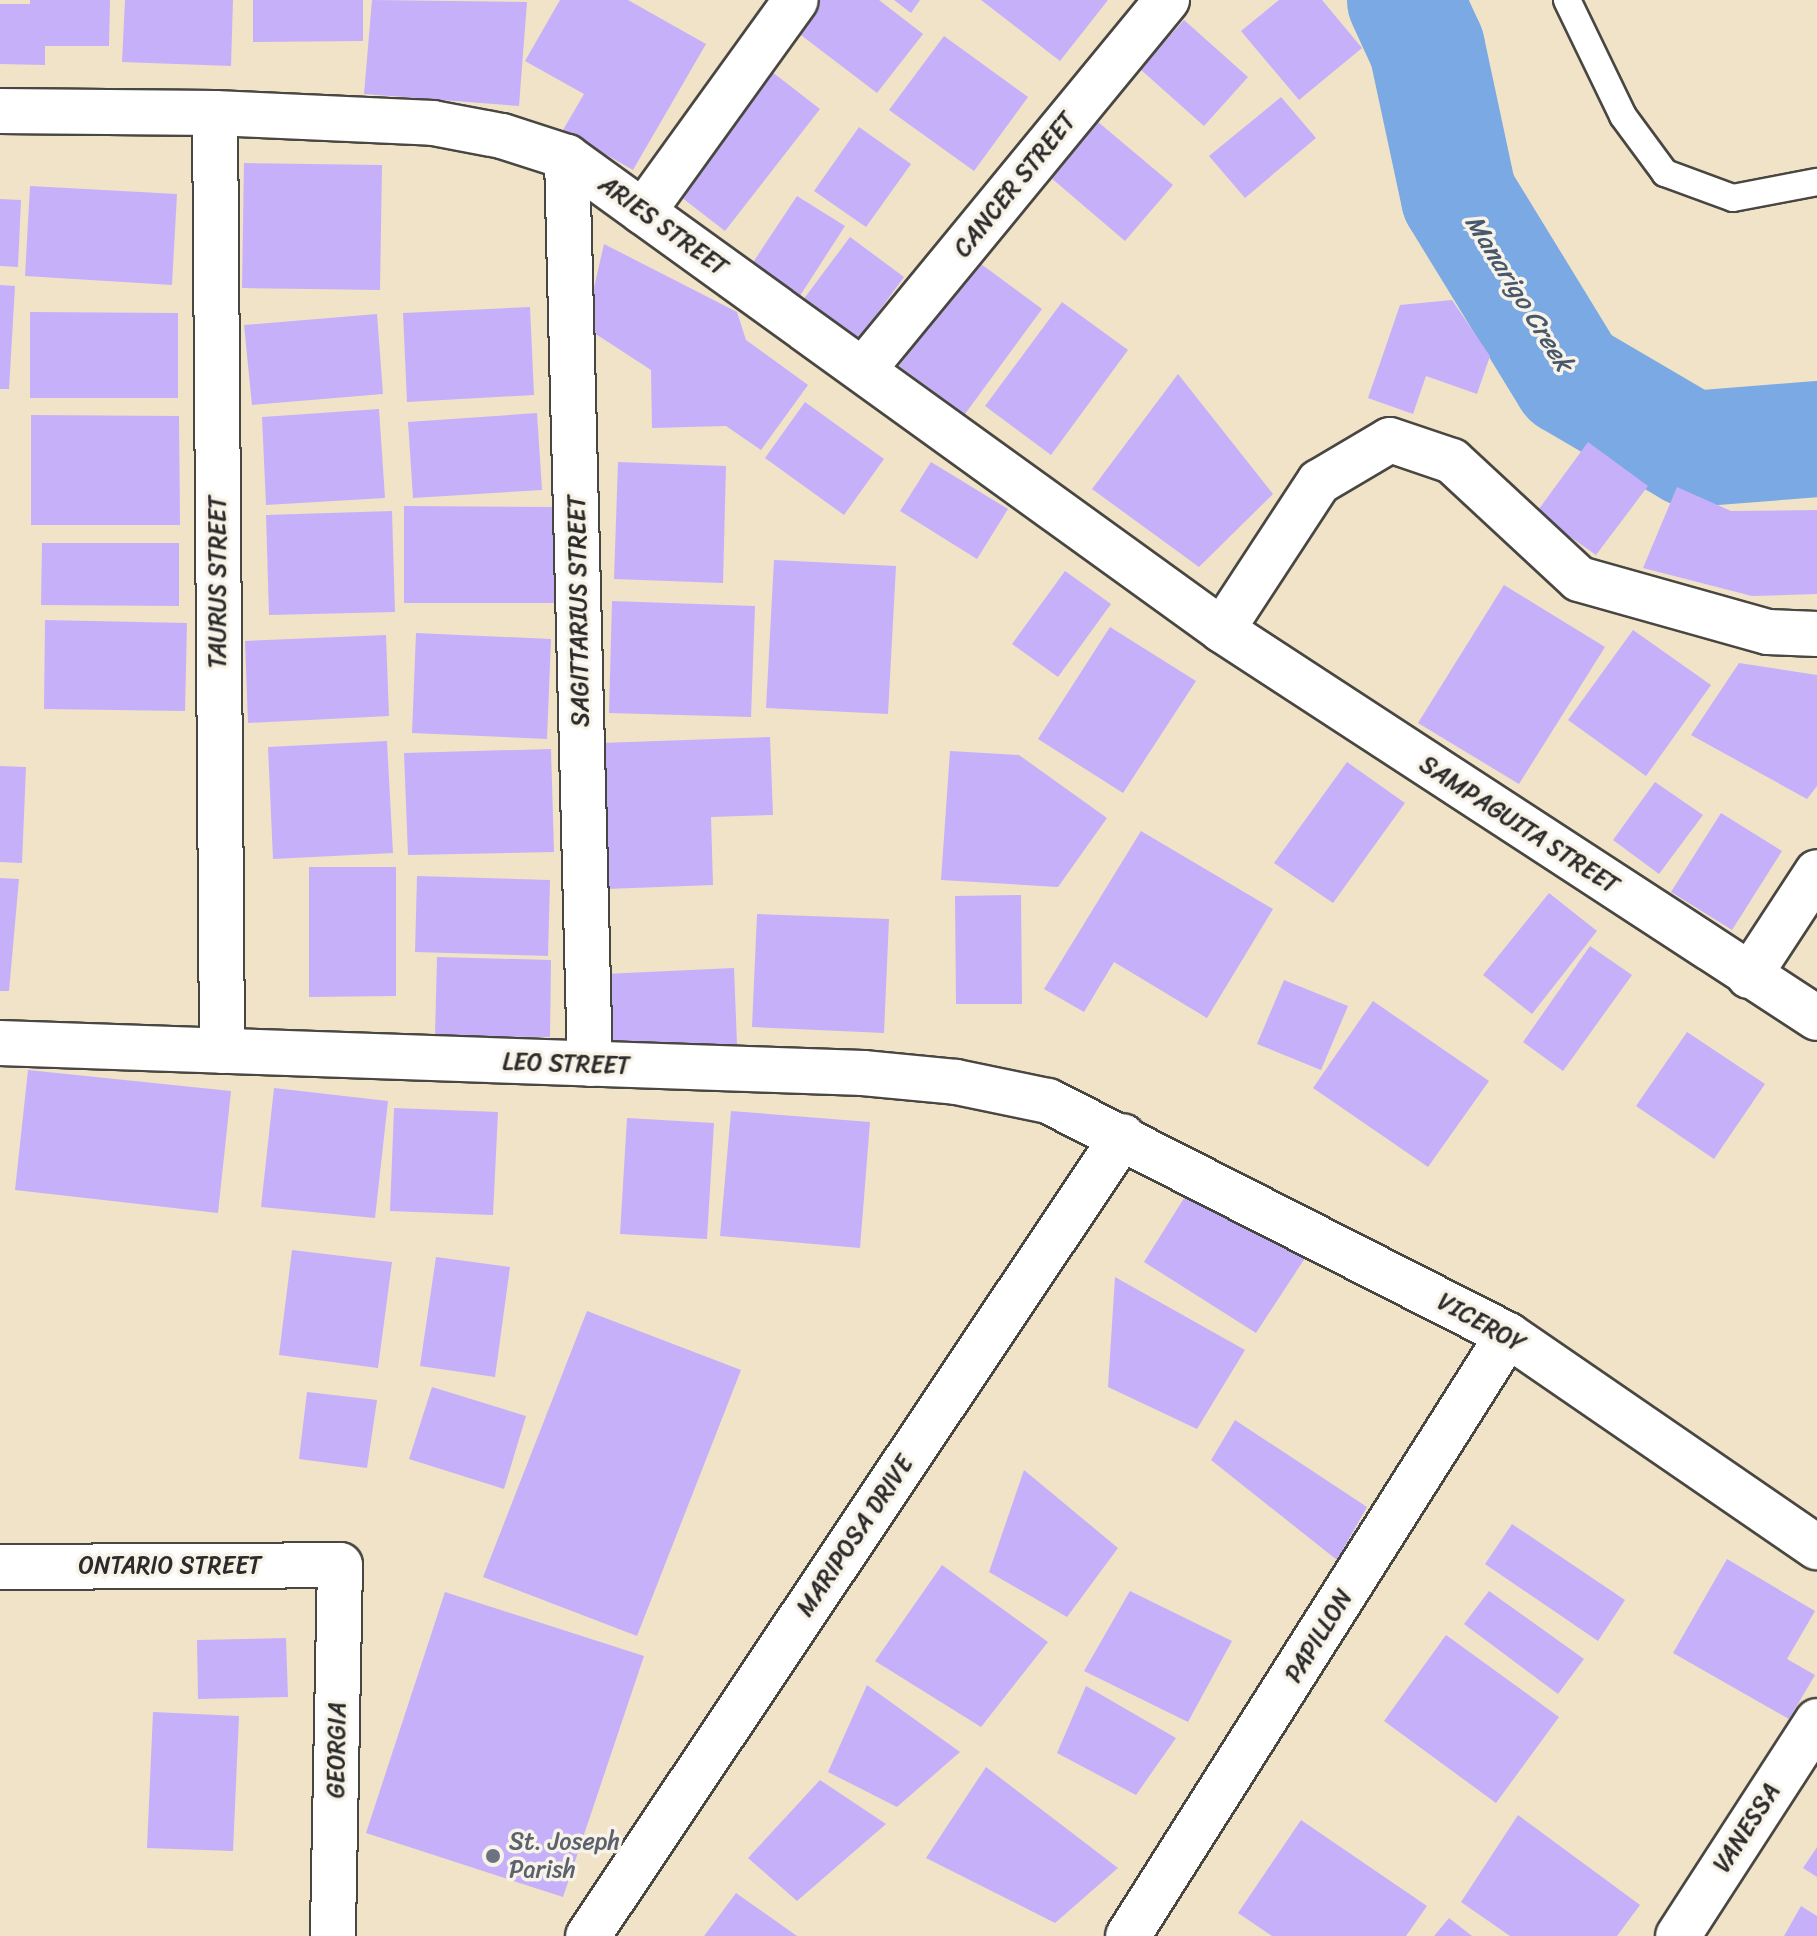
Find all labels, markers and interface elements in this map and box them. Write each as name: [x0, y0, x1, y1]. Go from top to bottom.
street label: CANCER STREET: [948, 107, 1082, 263]
street label: ARIES STREET: [592, 169, 734, 283]
water label: Manarigo Creek: [1458, 209, 1580, 377]
street label: SAGITTARIUS STREET: [563, 495, 595, 727]
street label: TAURUS STREET: [204, 496, 232, 668]
street label: SAMPAGUITA STREET: [1413, 749, 1625, 901]
street label: LEO STREET: [501, 1047, 631, 1081]
street label: VICEROY: [1432, 1287, 1530, 1359]
street label: MARIPOSA DRIVE: [790, 1449, 920, 1623]
street label: ONTARIO STREET: [78, 1552, 262, 1580]
street label: PAPILLON: [1279, 1584, 1359, 1688]
street label: GEORGIA: [322, 1702, 352, 1798]
street label: VANESSA: [1708, 1778, 1786, 1878]
place label: St. Joseph Parish: [509, 1828, 620, 1884]
marker: St. Joseph Parish: [484, 1847, 502, 1865]

